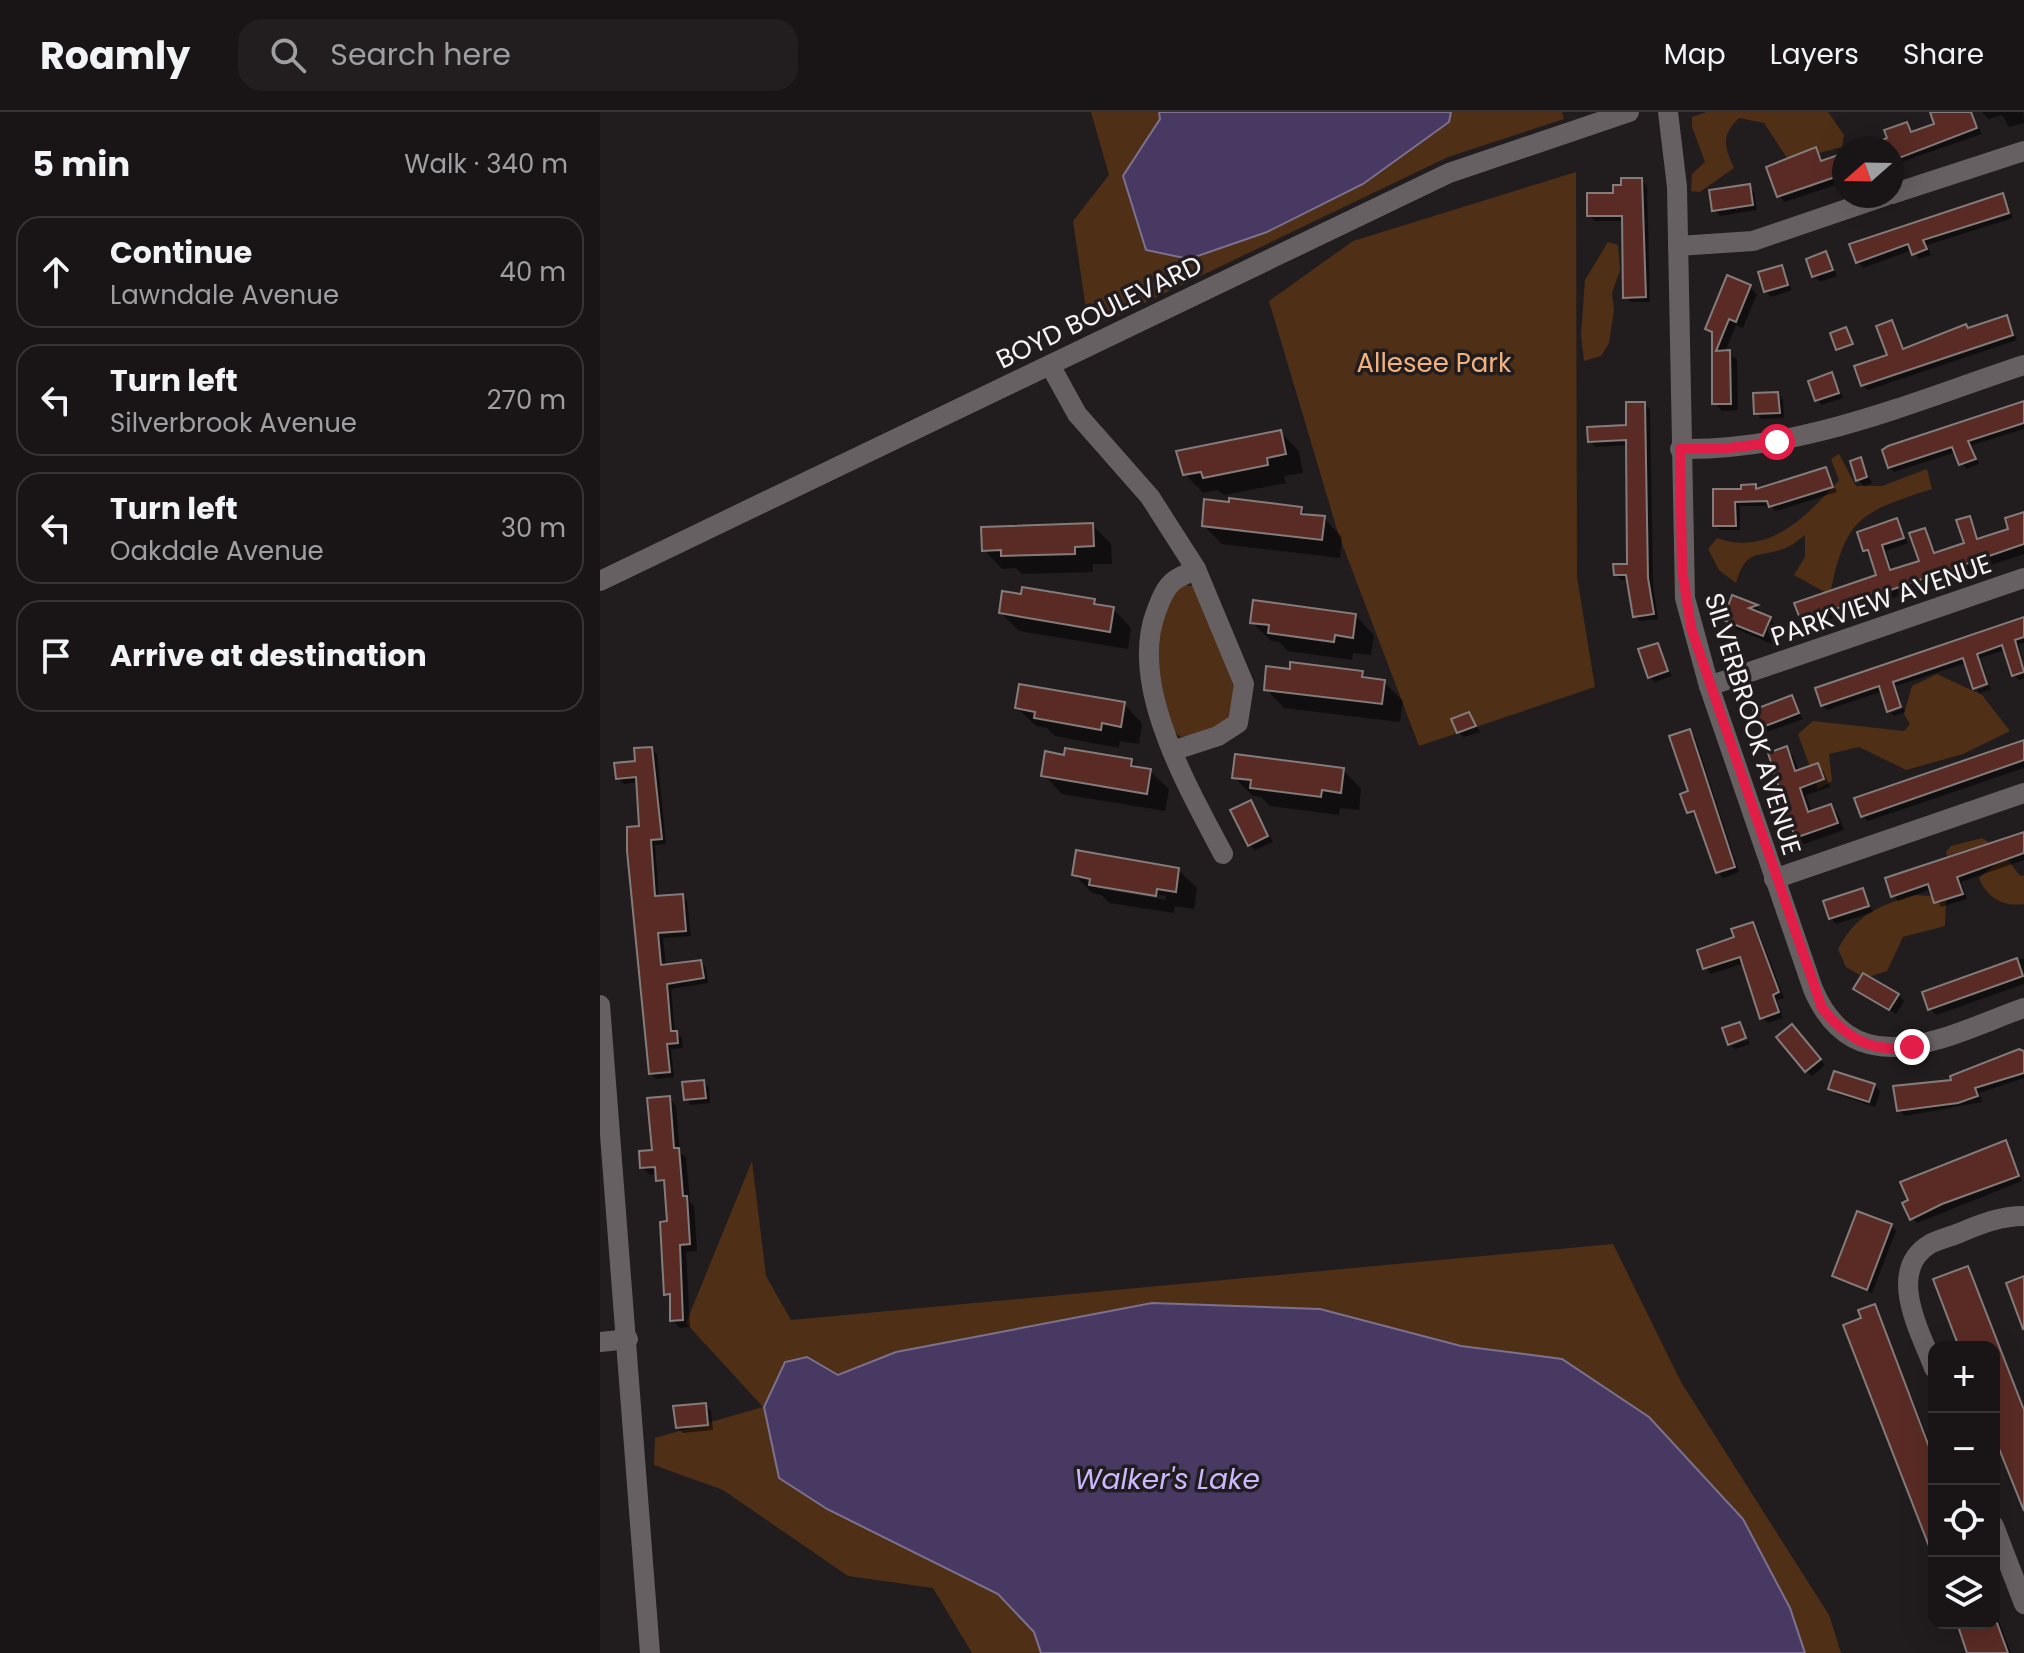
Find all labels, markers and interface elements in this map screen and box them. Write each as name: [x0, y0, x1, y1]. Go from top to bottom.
search box: [238, 19, 798, 91]
text: Roamly: [40, 29, 190, 82]
icon: search: [266, 33, 310, 77]
text: Search here: [330, 33, 511, 76]
text: Map: [1664, 35, 1726, 74]
text: Layers: [1770, 35, 1859, 74]
text: Share: [1903, 35, 1984, 74]
north arrow: [1832, 136, 1904, 208]
text: 5 min: [32, 140, 130, 188]
text: Walk · 340 m: [404, 146, 568, 182]
text: Continue: [110, 231, 252, 274]
street label: BOYD BOULEVARD: [990, 247, 1208, 377]
icon: ahead: [34, 250, 78, 294]
text: 40 m: [500, 254, 566, 290]
text: Lawndale Avenue: [110, 277, 339, 313]
park label: Allesee Park: [1357, 345, 1512, 381]
text: Turn left: [110, 359, 238, 402]
icon: left: [34, 378, 78, 422]
text: 270 m: [487, 382, 566, 418]
text: Silverbrook Avenue: [110, 405, 357, 441]
route start: [1759, 424, 1795, 460]
text: Turn left: [110, 487, 238, 530]
icon: left: [34, 506, 78, 550]
text: 30 m: [501, 510, 566, 546]
text: Oakdale Avenue: [110, 533, 324, 569]
street label: PARKVIEW AVENUE: [1766, 545, 1996, 655]
street label: SILVERBROOK AVENUE: [1696, 589, 1810, 859]
icon: arrive: [34, 634, 78, 678]
text: Arrive at destination: [110, 634, 427, 677]
route end: [1894, 1029, 1930, 1065]
map controls: [1928, 1341, 2000, 1629]
button: +: [1928, 1341, 2000, 1413]
button: −: [1928, 1413, 2000, 1485]
water label: Walker's Lake: [1074, 1460, 1260, 1499]
button: locate: [1928, 1485, 2000, 1557]
button: layers: [1928, 1557, 2000, 1629]

